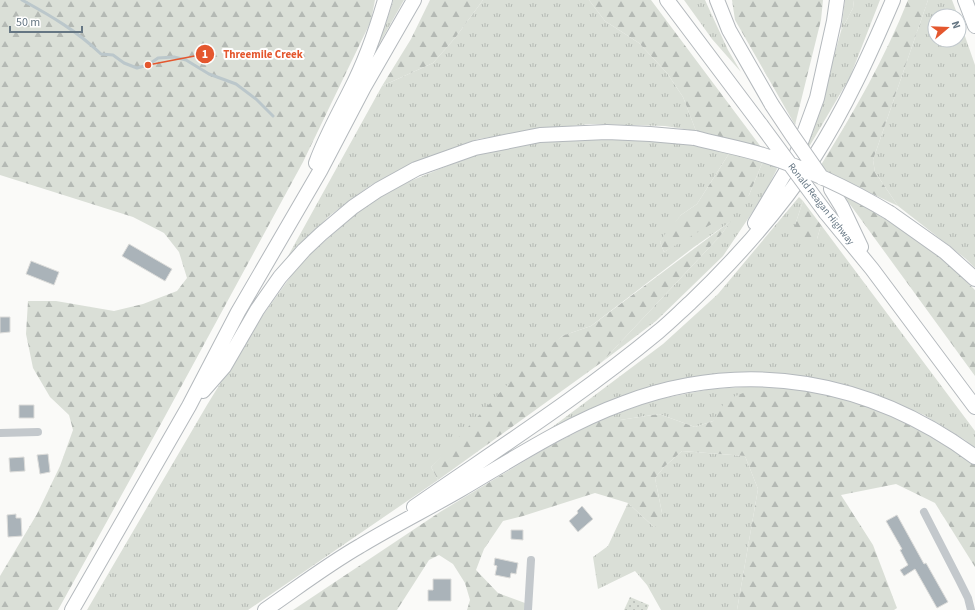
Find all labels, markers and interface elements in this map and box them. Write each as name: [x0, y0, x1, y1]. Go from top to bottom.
scale bar: [10, 8, 82, 34]
north arrow: [927, 8, 967, 48]
text: 50 m: [16, 14, 40, 31]
text: N: [948, 19, 964, 31]
callout: Threemile Creek: [195, 43, 311, 66]
text: 1: [202, 46, 208, 63]
text: Threemile Creek: [223, 47, 303, 62]
street label: Ronald Reagan Highway: [784, 160, 858, 248]

